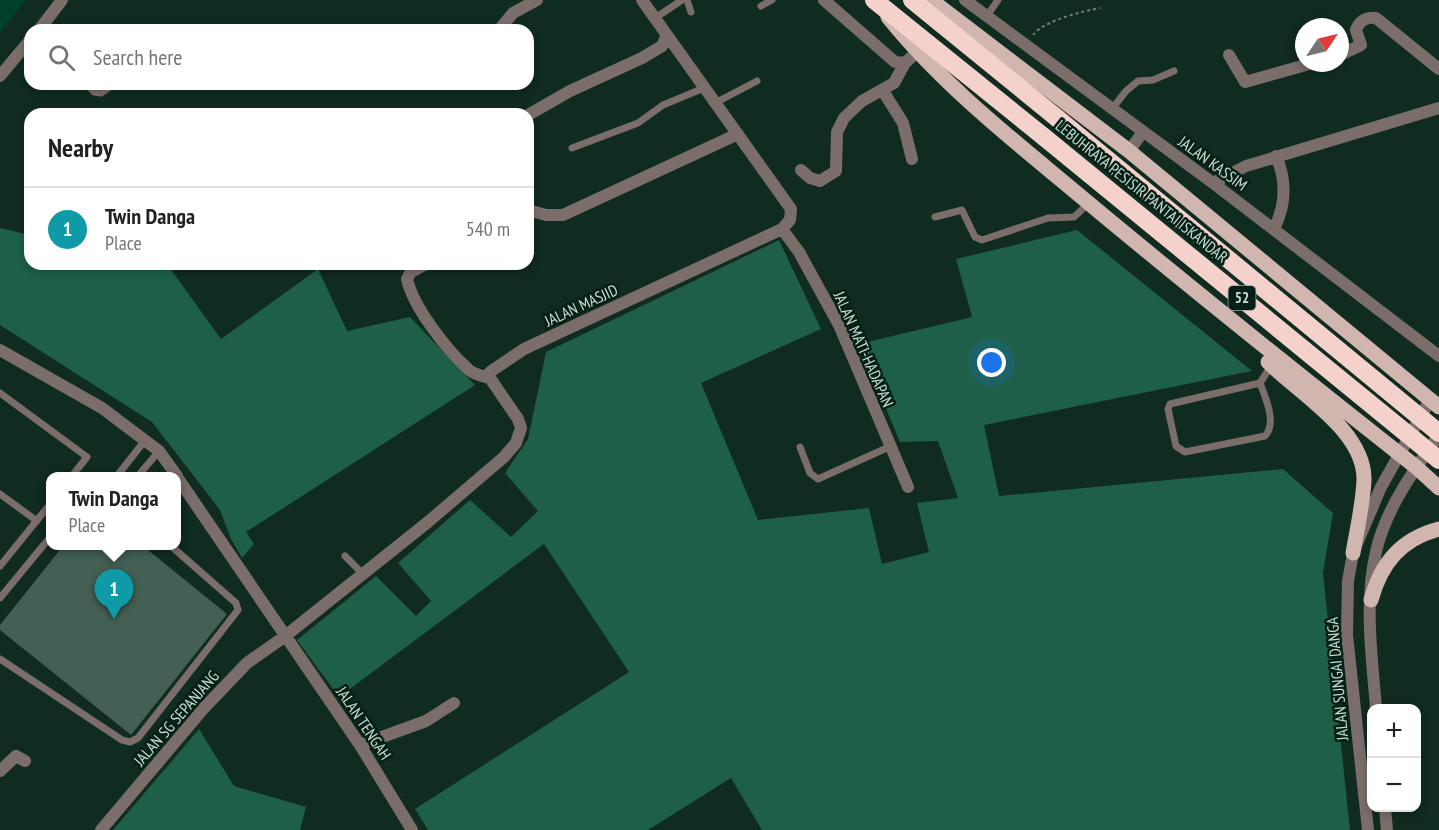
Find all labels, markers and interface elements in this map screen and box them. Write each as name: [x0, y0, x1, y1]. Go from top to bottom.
north arrow: [1295, 18, 1349, 72]
search box: [24, 24, 534, 90]
icon: search: [45, 41, 78, 74]
text: Search here: [93, 43, 182, 71]
street label: LEBUHRAYA PESISIR PANTAI ISKANDAR: [1052, 115, 1232, 267]
text: Nearby: [48, 131, 113, 164]
street label: JALAN KASSIM: [1174, 131, 1251, 195]
text: Twin Danga: [105, 202, 195, 230]
text: 1: [63, 216, 72, 242]
text: 540 m: [466, 216, 510, 242]
text: Place: [105, 230, 142, 256]
street label: JALAN MASJID: [540, 279, 621, 331]
road number: 52: [1228, 286, 1256, 310]
street label: JALAN MATI-HADAPAN: [829, 287, 898, 410]
your location: [977, 348, 1006, 377]
popup: [46, 472, 181, 550]
text: Twin Danga: [68, 484, 159, 512]
text: Place: [68, 512, 105, 538]
pin: 1: [94, 570, 134, 619]
street label: JALAN SUNGAI DANGA: [1322, 616, 1352, 743]
street label: JALAN SG SEPANJANG: [128, 666, 223, 771]
street label: JALAN TENGAH: [332, 682, 396, 763]
map controls: [1367, 704, 1421, 812]
button: +: [1367, 704, 1421, 758]
button: −: [1367, 758, 1421, 812]

